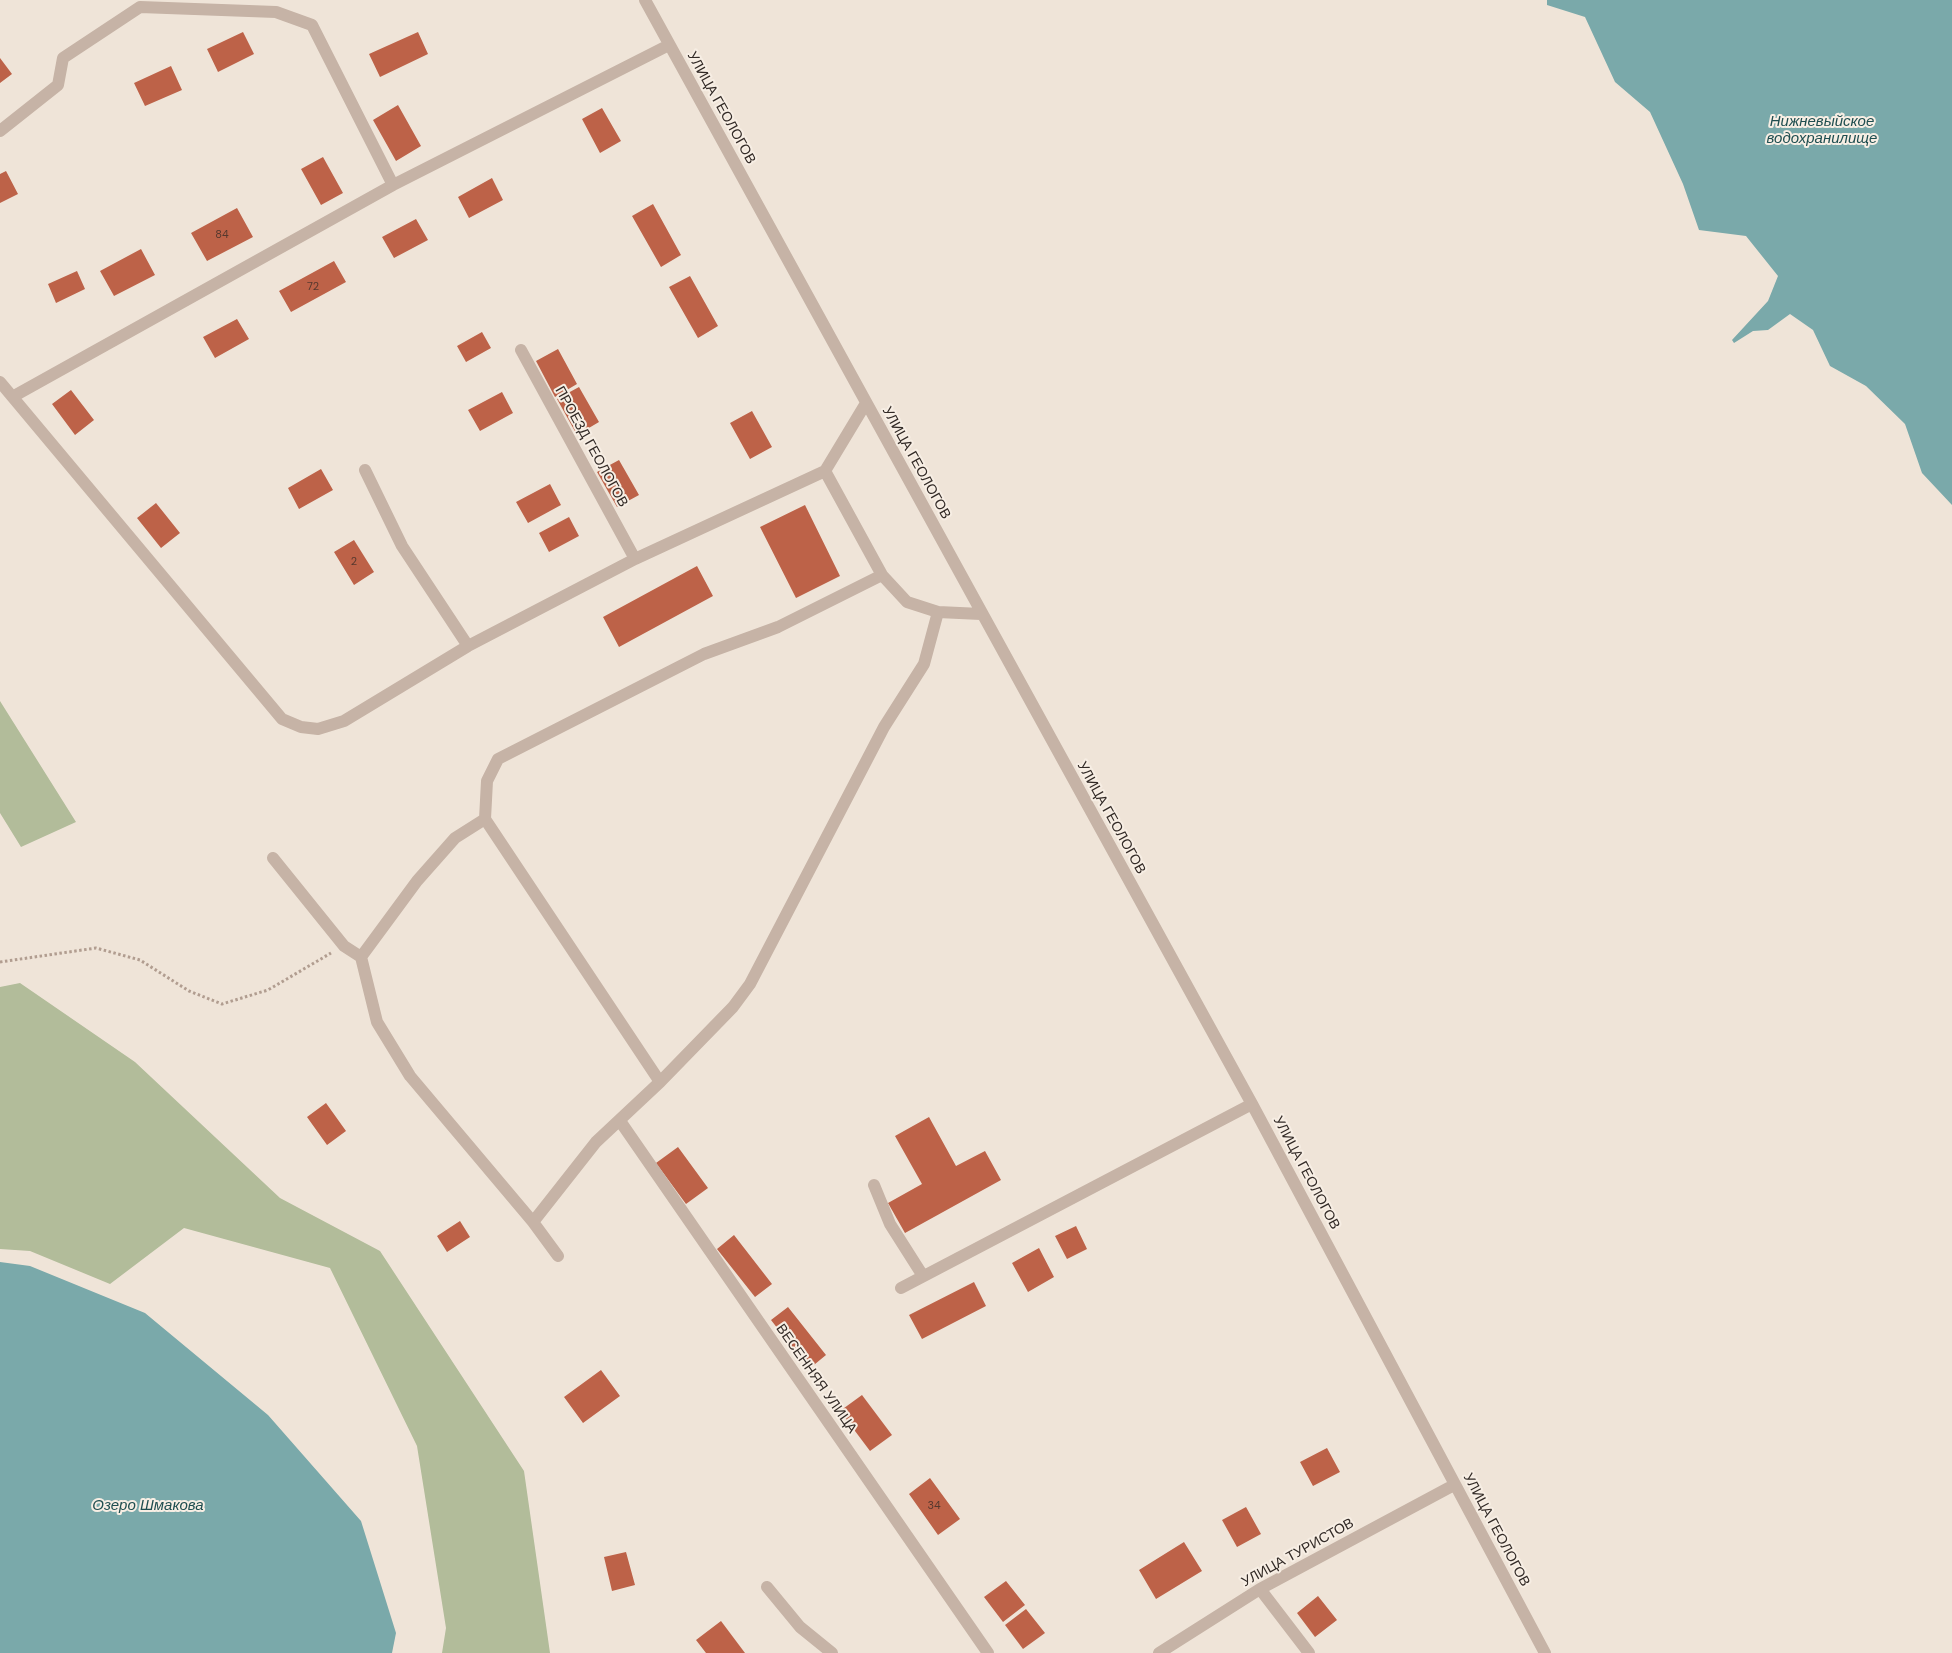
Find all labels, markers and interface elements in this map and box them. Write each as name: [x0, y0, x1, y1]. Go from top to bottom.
street label: УЛИЦА ГЕОЛОГОВ: [683, 49, 759, 167]
water label: Нижневыйское водохранилище: [1767, 113, 1877, 148]
house number: 84: [215, 228, 229, 242]
house number: 72: [307, 280, 319, 294]
street label: ПРОЕЗД ГЕОЛОГОВ: [551, 384, 631, 510]
street label: УЛИЦА ГЕОЛОГОВ: [878, 404, 954, 522]
house number: 2: [351, 555, 357, 569]
street label: УЛИЦА ГЕОЛОГОВ: [1073, 759, 1149, 877]
street label: УЛИЦА ГЕОЛОГОВ: [1269, 1113, 1343, 1233]
street label: ВЕСЕННЯЯ УЛИЦА: [772, 1321, 860, 1437]
street label: УЛИЦА ГЕОЛОГОВ: [1459, 1470, 1533, 1590]
water label: Озеро Шмакова: [92, 1497, 204, 1515]
house number: 34: [927, 1499, 941, 1513]
street label: УЛИЦА ТУРИСТОВ: [1239, 1515, 1357, 1591]

